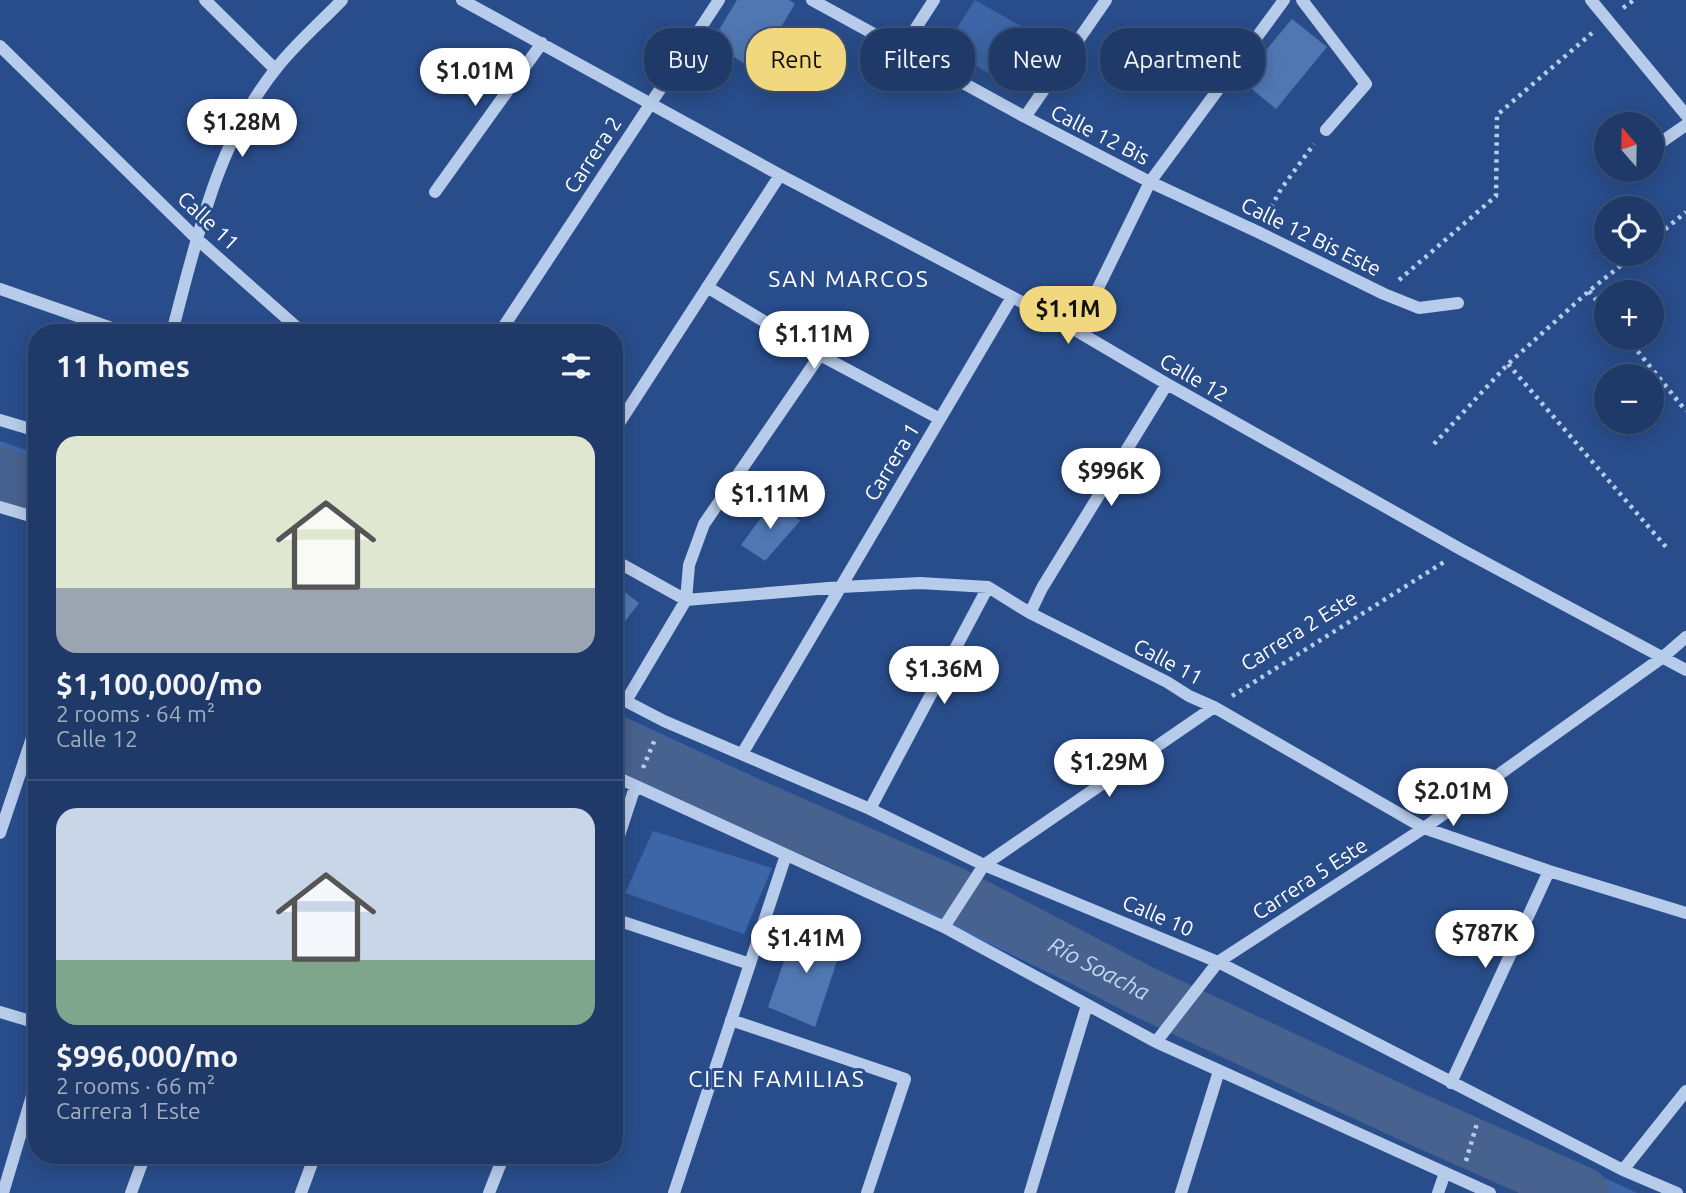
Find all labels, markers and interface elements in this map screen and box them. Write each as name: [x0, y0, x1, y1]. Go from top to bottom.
chip: Buy: [644, 28, 732, 91]
chip: Rent: [746, 28, 846, 91]
chip: Filters: [860, 28, 975, 91]
chip: New: [989, 28, 1086, 91]
chip: Apartment: [1100, 28, 1265, 91]
pin: $1.01M: [418, 48, 532, 108]
text: $1.01M: [436, 58, 514, 83]
street label: Calle 12 Bis: [1047, 99, 1154, 169]
pin: $1.28M: [185, 100, 299, 159]
text: $1.28M: [203, 109, 281, 134]
street label: Carrera 2: [559, 112, 626, 197]
north arrow: [1594, 112, 1664, 182]
map controls: [1594, 112, 1664, 434]
street label: Calle 11: [173, 186, 244, 255]
street label: Calle 12 Bis Este: [1238, 192, 1385, 280]
button: locate: [1594, 196, 1664, 266]
district label: SAN MARCOS: [768, 266, 930, 291]
button: +: [1594, 280, 1664, 350]
pin: $1.1M: [1019, 286, 1117, 346]
text: $1.1M: [1035, 296, 1101, 321]
pin: $1.11M: [757, 312, 871, 371]
text: $1.11M: [775, 321, 853, 346]
icon: filters: [557, 347, 595, 385]
street label: Calle 12: [1156, 348, 1233, 406]
text: 11 homes: [56, 349, 190, 383]
button: −: [1594, 364, 1664, 434]
street label: Carrera 1: [859, 418, 924, 505]
pin: $996K: [1062, 448, 1160, 508]
text: $996K: [1077, 458, 1145, 483]
pin: $1.11M: [713, 472, 827, 531]
text: $1.11M: [731, 481, 809, 506]
icon: home: [263, 482, 389, 608]
street label: Carrera 2 Este: [1236, 585, 1361, 675]
street label: Calle 11: [1130, 633, 1207, 689]
pin: $1.36M: [887, 646, 1001, 706]
text: $1.36M: [905, 656, 983, 681]
text: $1,100,000/mo: [56, 667, 263, 701]
text: 2 rooms · 64 m²: [56, 701, 215, 726]
text: Calle 12: [56, 726, 138, 751]
pin: $1.29M: [1052, 740, 1166, 799]
text: $1.29M: [1070, 749, 1148, 774]
pin: $2.01M: [1396, 768, 1510, 828]
text: $2.01M: [1414, 778, 1492, 803]
street label: Carrera 5 Este: [1248, 832, 1371, 924]
icon: home: [263, 854, 389, 980]
street label: Calle 10: [1119, 889, 1197, 941]
pin: $787K: [1436, 911, 1534, 970]
pin: $1.41M: [749, 916, 863, 975]
text: $787K: [1451, 920, 1519, 945]
text: $1.41M: [767, 925, 845, 950]
water label: Río Soacha: [1045, 932, 1153, 1005]
text: $996,000/mo: [56, 1039, 238, 1073]
district label: CIEN FAMILIAS: [688, 1066, 866, 1091]
text: 2 rooms · 66 m²: [56, 1073, 215, 1098]
text: Carrera 1 Este: [56, 1098, 201, 1123]

